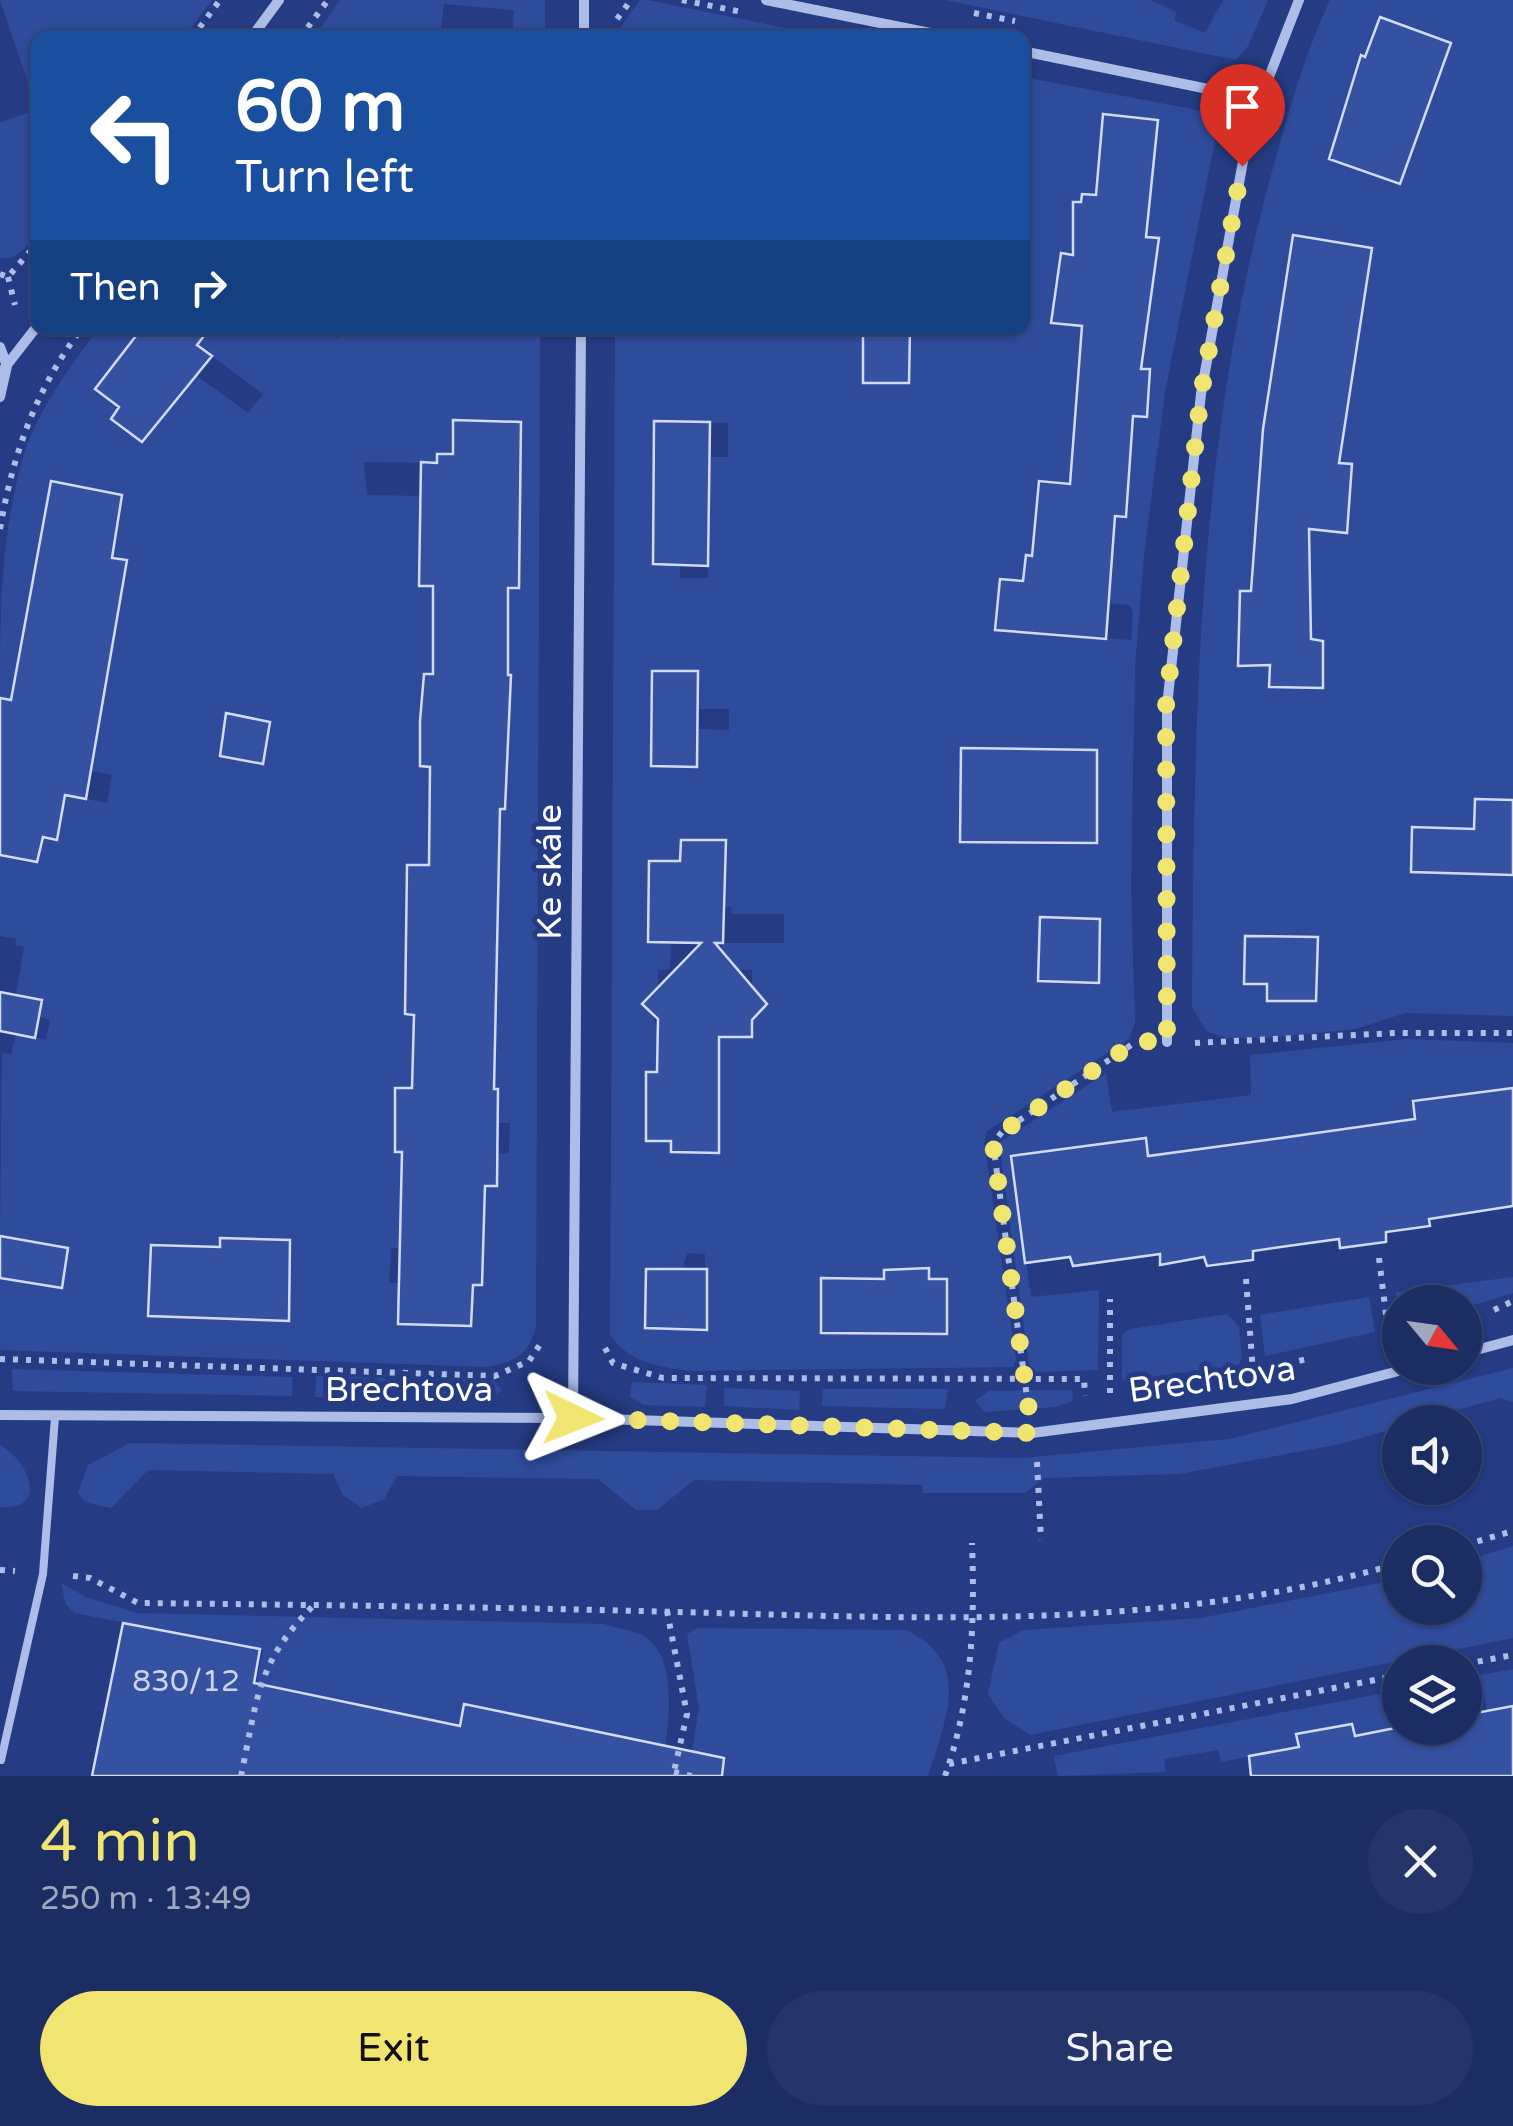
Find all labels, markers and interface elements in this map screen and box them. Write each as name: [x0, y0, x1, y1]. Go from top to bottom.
pin: [1200, 64, 1285, 167]
text: 60 m: [235, 66, 405, 150]
icon: left: [70, 70, 200, 200]
icon: arrive: [1215, 79, 1270, 134]
text: Turn left: [235, 151, 414, 205]
icon: right: [181, 260, 236, 315]
text: Then: [70, 265, 161, 311]
street label: Ke skále: [529, 804, 571, 940]
north arrow: [1382, 1285, 1482, 1385]
map controls: [1382, 1285, 1482, 1745]
street label: Brechtova: [1126, 1347, 1298, 1413]
position arrow: [521, 1366, 625, 1470]
street label: Brechtova: [325, 1369, 493, 1411]
button: sound: [1382, 1405, 1482, 1505]
button: search: [1382, 1525, 1482, 1625]
button: layers: [1382, 1645, 1482, 1745]
house number: 830/12: [132, 1663, 240, 1700]
text: 4 min: [40, 1806, 200, 1878]
button: close: [1368, 1809, 1473, 1914]
text: 250 m · 13:49: [40, 1880, 252, 1918]
button: Exit: [40, 1991, 747, 2106]
button: Share: [767, 1991, 1473, 2106]

